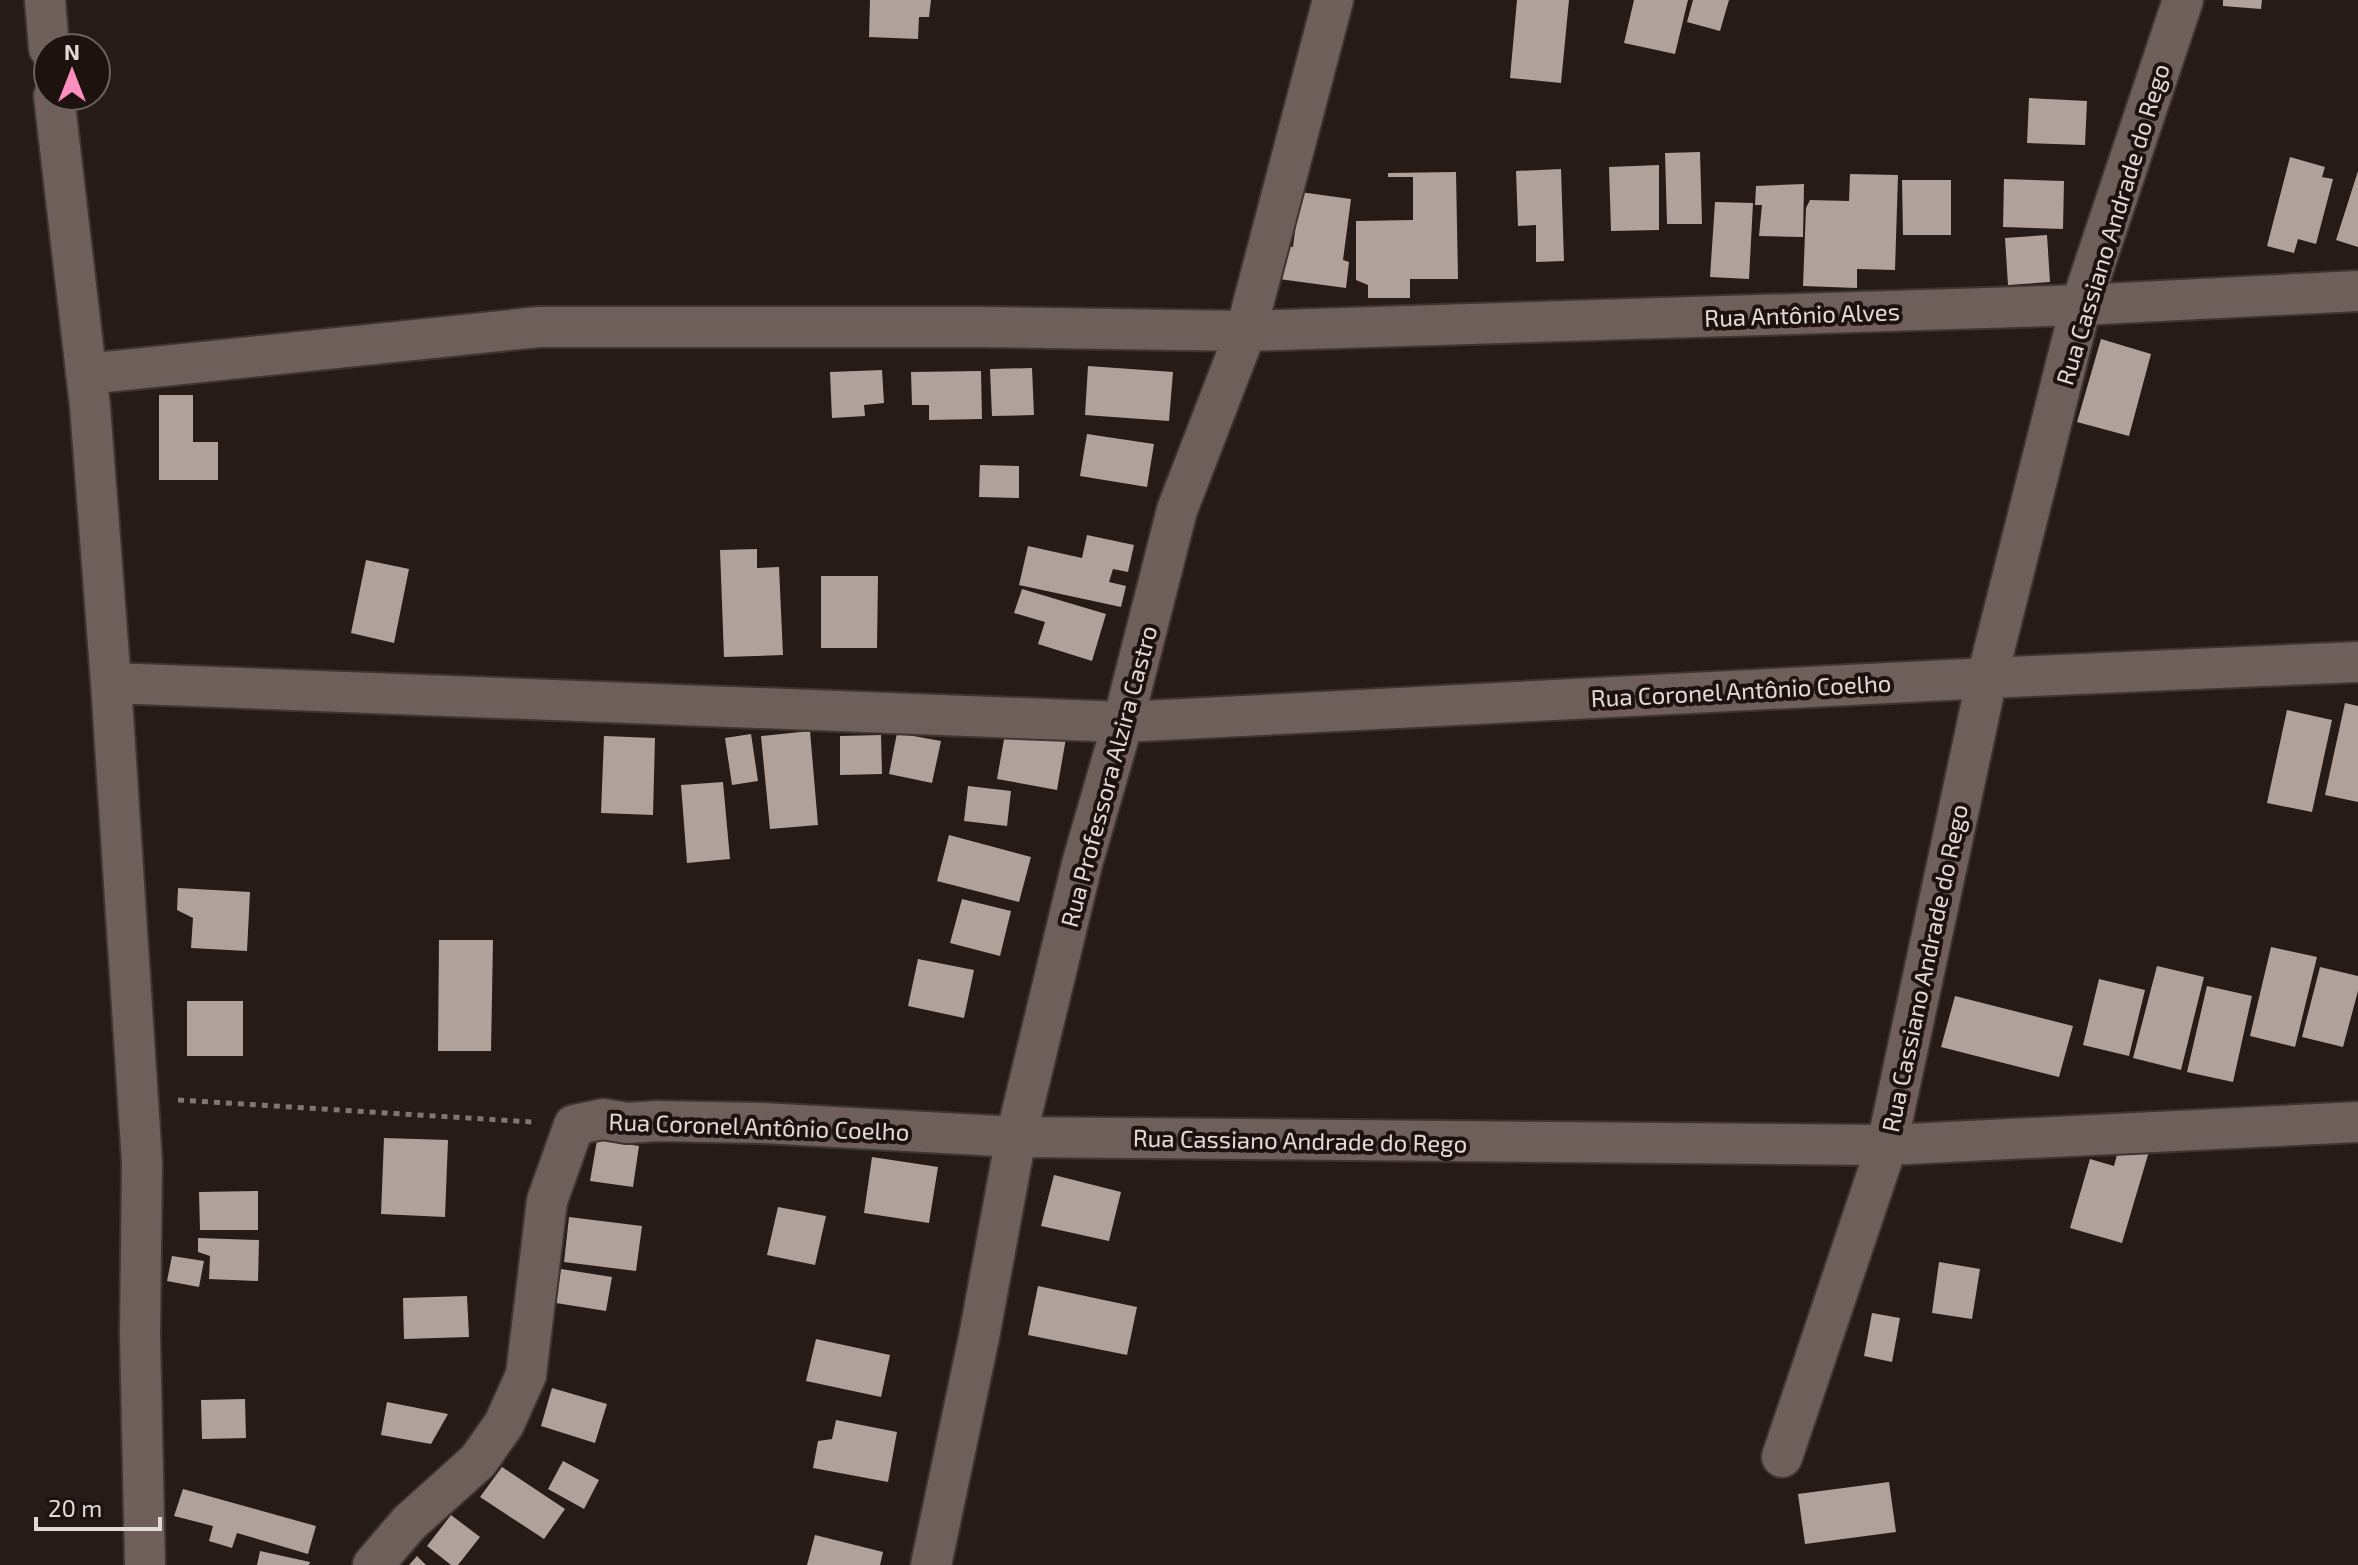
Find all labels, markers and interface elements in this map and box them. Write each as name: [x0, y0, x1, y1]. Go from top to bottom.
north arrow: [32, 32, 112, 112]
text: N: [64, 38, 80, 64]
street label: Rua Cassiano Andrade do Rego: [2049, 60, 2175, 388]
street label: Rua Antônio Alves: [1704, 296, 1900, 332]
street label: Rua Professora Alzira Castro: [1054, 622, 1162, 930]
street label: Rua Coronel Antônio Coelho: [1590, 668, 1892, 712]
street label: Rua Cassiano Andrade do Rego: [1875, 801, 1973, 1135]
street label: Rua Coronel Antônio Coelho: [608, 1106, 910, 1146]
street label: Rua Cassiano Andrade do Rego: [1133, 1123, 1467, 1157]
scale bar: [36, 1481, 160, 1531]
text: 20 m: [48, 1493, 102, 1522]

